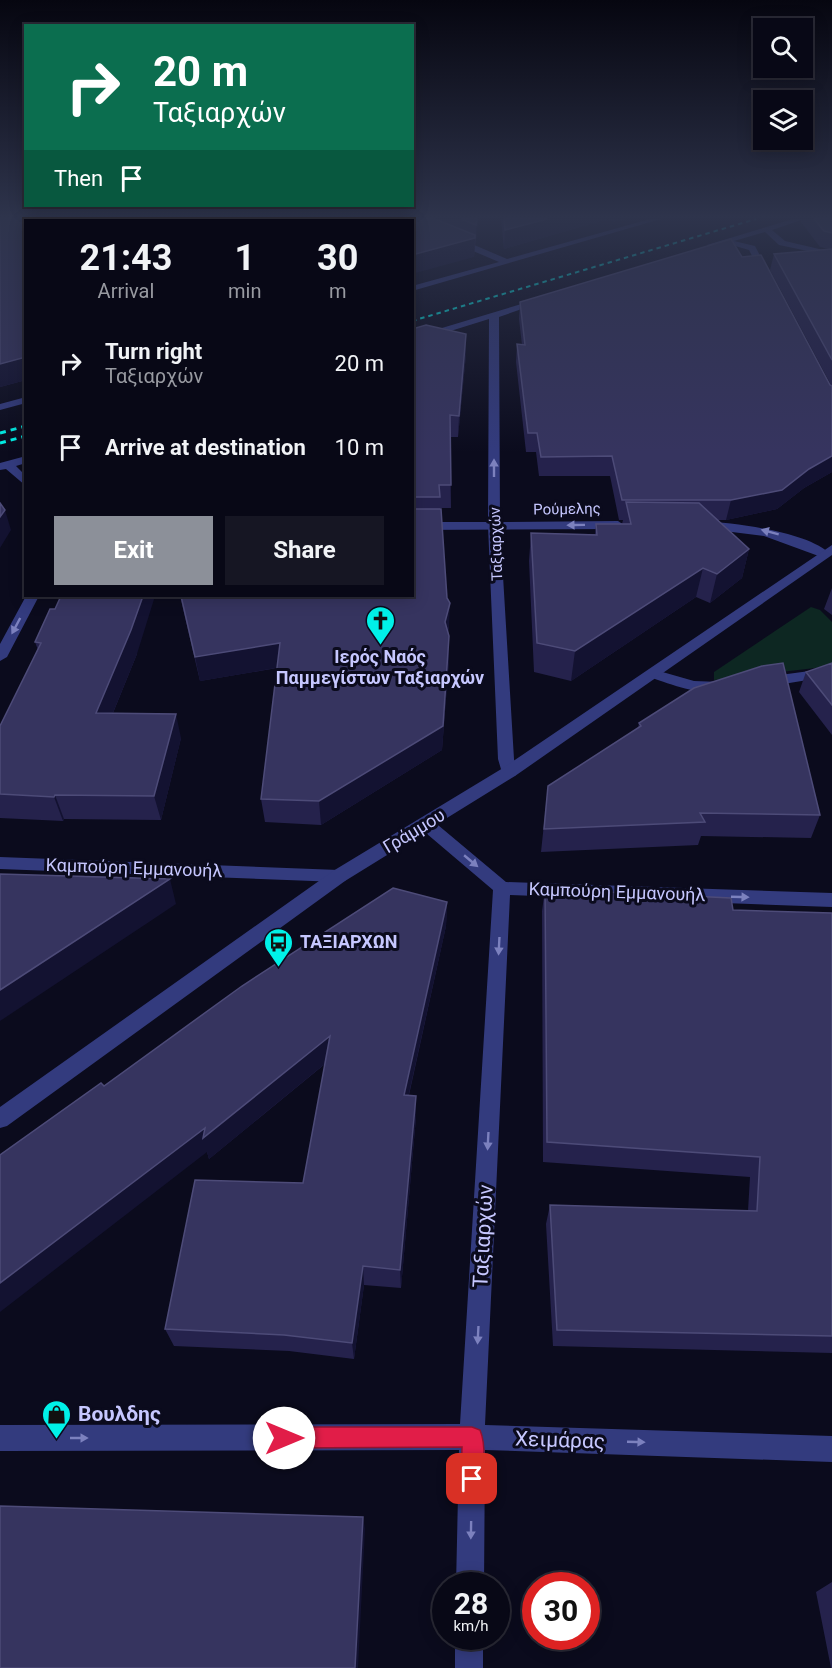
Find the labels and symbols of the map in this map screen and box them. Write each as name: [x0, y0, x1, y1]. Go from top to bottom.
one-way arrow: [489, 458, 499, 477]
street label: Ρούμελης: [533, 499, 601, 519]
street label: Ταξιαρχών: [486, 507, 506, 581]
one-way arrow: [566, 520, 585, 530]
one-way arrow: [761, 527, 779, 537]
church icon: Ιερός Ναός Παμμεγίστων Ταξιαρχών: [364, 604, 396, 646]
one-way arrow: [11, 618, 21, 635]
place label: Ιερός Ναός Παμμεγίστων Ταξιαρχών: [276, 646, 484, 689]
street label: Γράμμου: [379, 804, 448, 857]
street label: Καμπούρη Εμμανουήλ: [45, 854, 223, 881]
one-way arrow: [463, 855, 479, 868]
street label: Καμπούρη Εμμανουήλ: [528, 878, 706, 905]
one-way arrow: [731, 892, 750, 901]
bus stop icon: ΤΑΞΙΑΡΧΩΝ: [263, 926, 295, 968]
place label: ΤΑΞΙΑΡΧΩΝ: [300, 931, 397, 952]
one-way arrow: [494, 936, 503, 955]
one-way arrow: [484, 1131, 493, 1150]
street label: Ταξιαρχών: [468, 1184, 498, 1288]
one-way arrow: [473, 1326, 482, 1345]
shop icon: Βουλδης: [41, 1398, 73, 1440]
place label: Βουλδης: [78, 1402, 161, 1426]
position arrow: [252, 1406, 316, 1470]
street label: Χειμάρας: [515, 1426, 605, 1454]
one-way arrow: [70, 1433, 89, 1443]
one-way arrow: [626, 1438, 645, 1447]
pin: [446, 1453, 497, 1504]
one-way arrow: [466, 1521, 476, 1540]
speed limit sign: 30: [522, 1572, 600, 1650]

